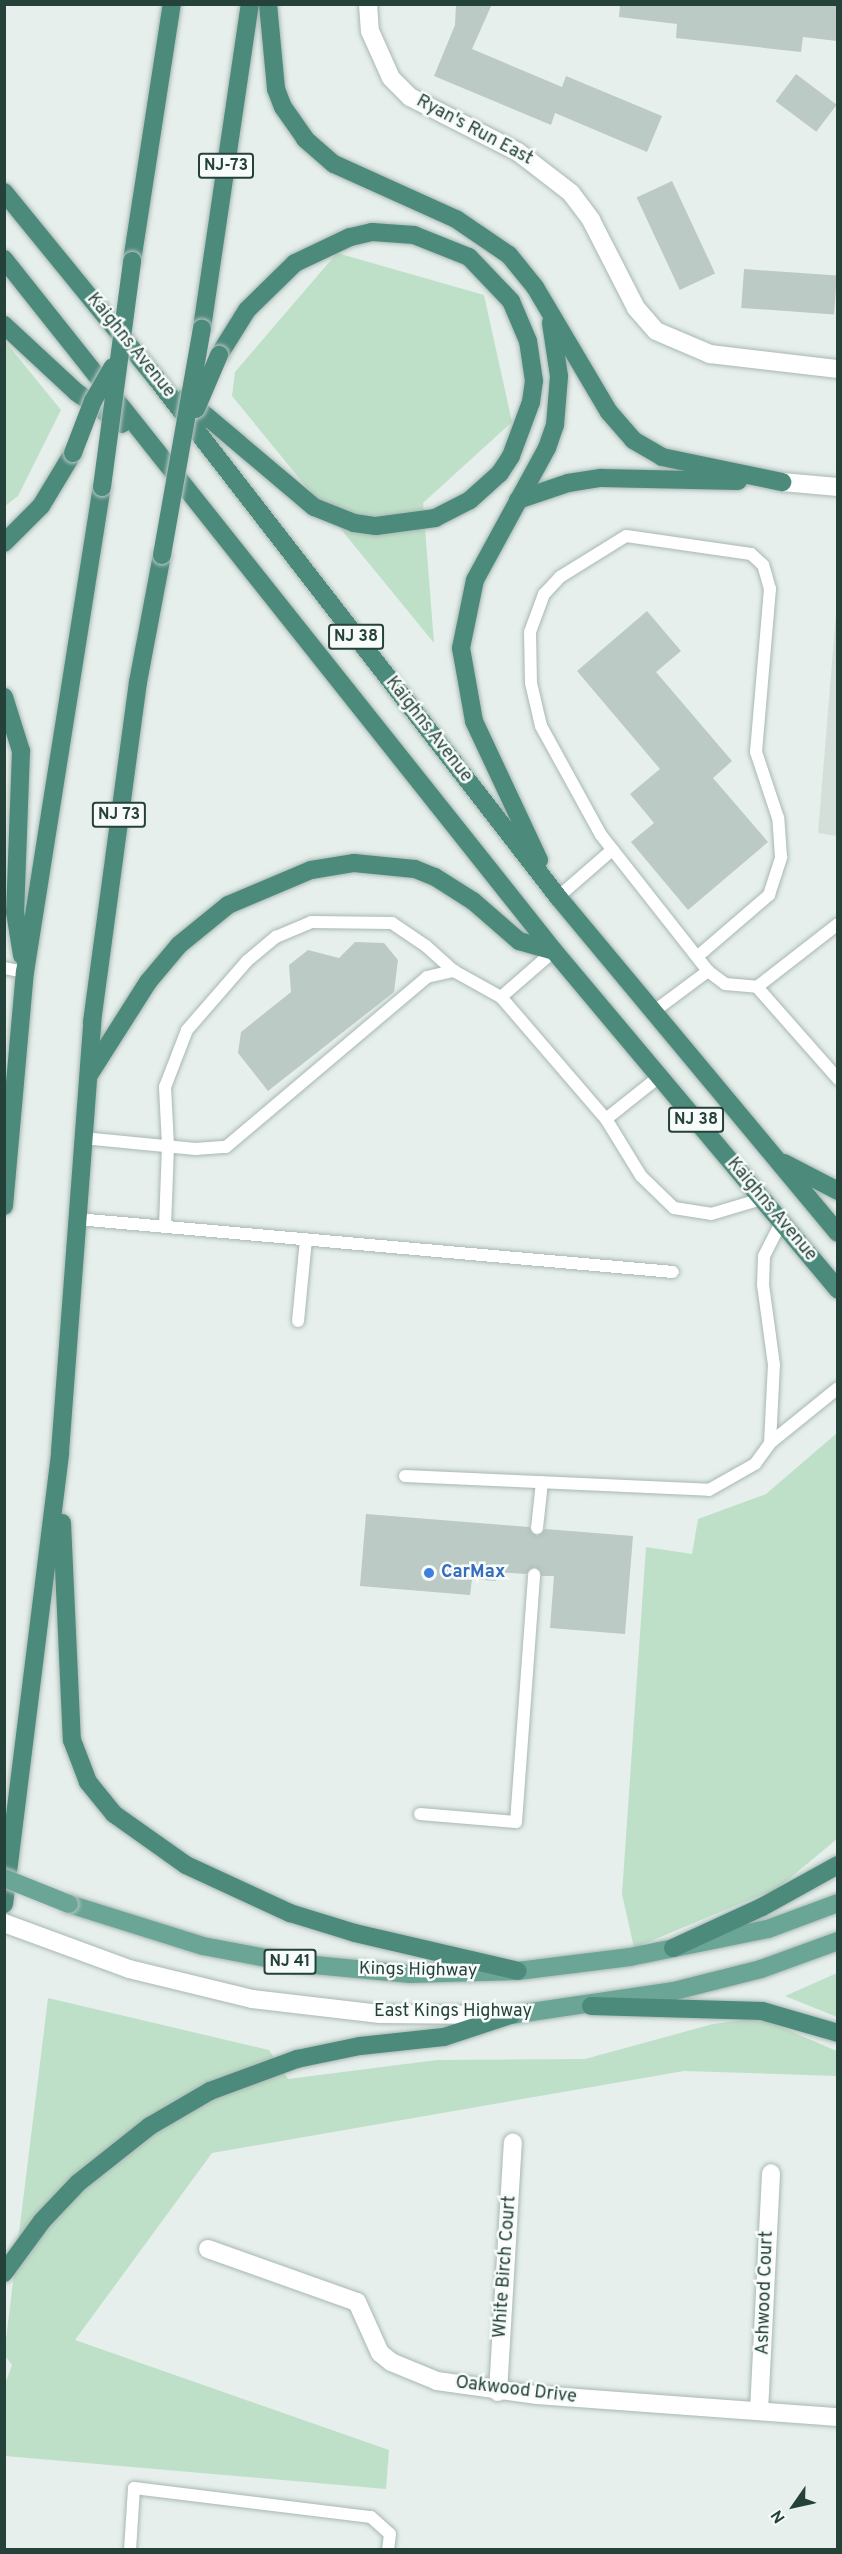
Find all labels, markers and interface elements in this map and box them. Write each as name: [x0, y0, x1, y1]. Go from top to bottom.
street label: Ryan's Run East: [412, 91, 536, 171]
road number: NJ-73: [198, 153, 254, 179]
street label: Kaighns Avenue: [81, 289, 179, 403]
road number: NJ 38: [328, 624, 385, 650]
street label: Kaighns Avenue: [380, 672, 476, 788]
road number: NJ 73: [90, 802, 148, 828]
road number: NJ 38: [668, 1107, 724, 1133]
street label: Kaighns Avenue: [721, 1154, 821, 1266]
place label: CarMax: [441, 1562, 505, 1584]
marker: CarMax: [422, 1566, 436, 1580]
road number: NJ 41: [263, 1949, 317, 1975]
street label: Kings Highway: [359, 1959, 477, 1983]
street label: East Kings Highway: [374, 2001, 532, 2023]
street label: White Birch Court: [490, 2195, 522, 2339]
street label: Ashwood Court: [753, 2230, 779, 2356]
street label: Oakwood Drive: [454, 2373, 578, 2409]
north arrow: [764, 2476, 824, 2536]
text: N: [768, 2506, 791, 2526]

